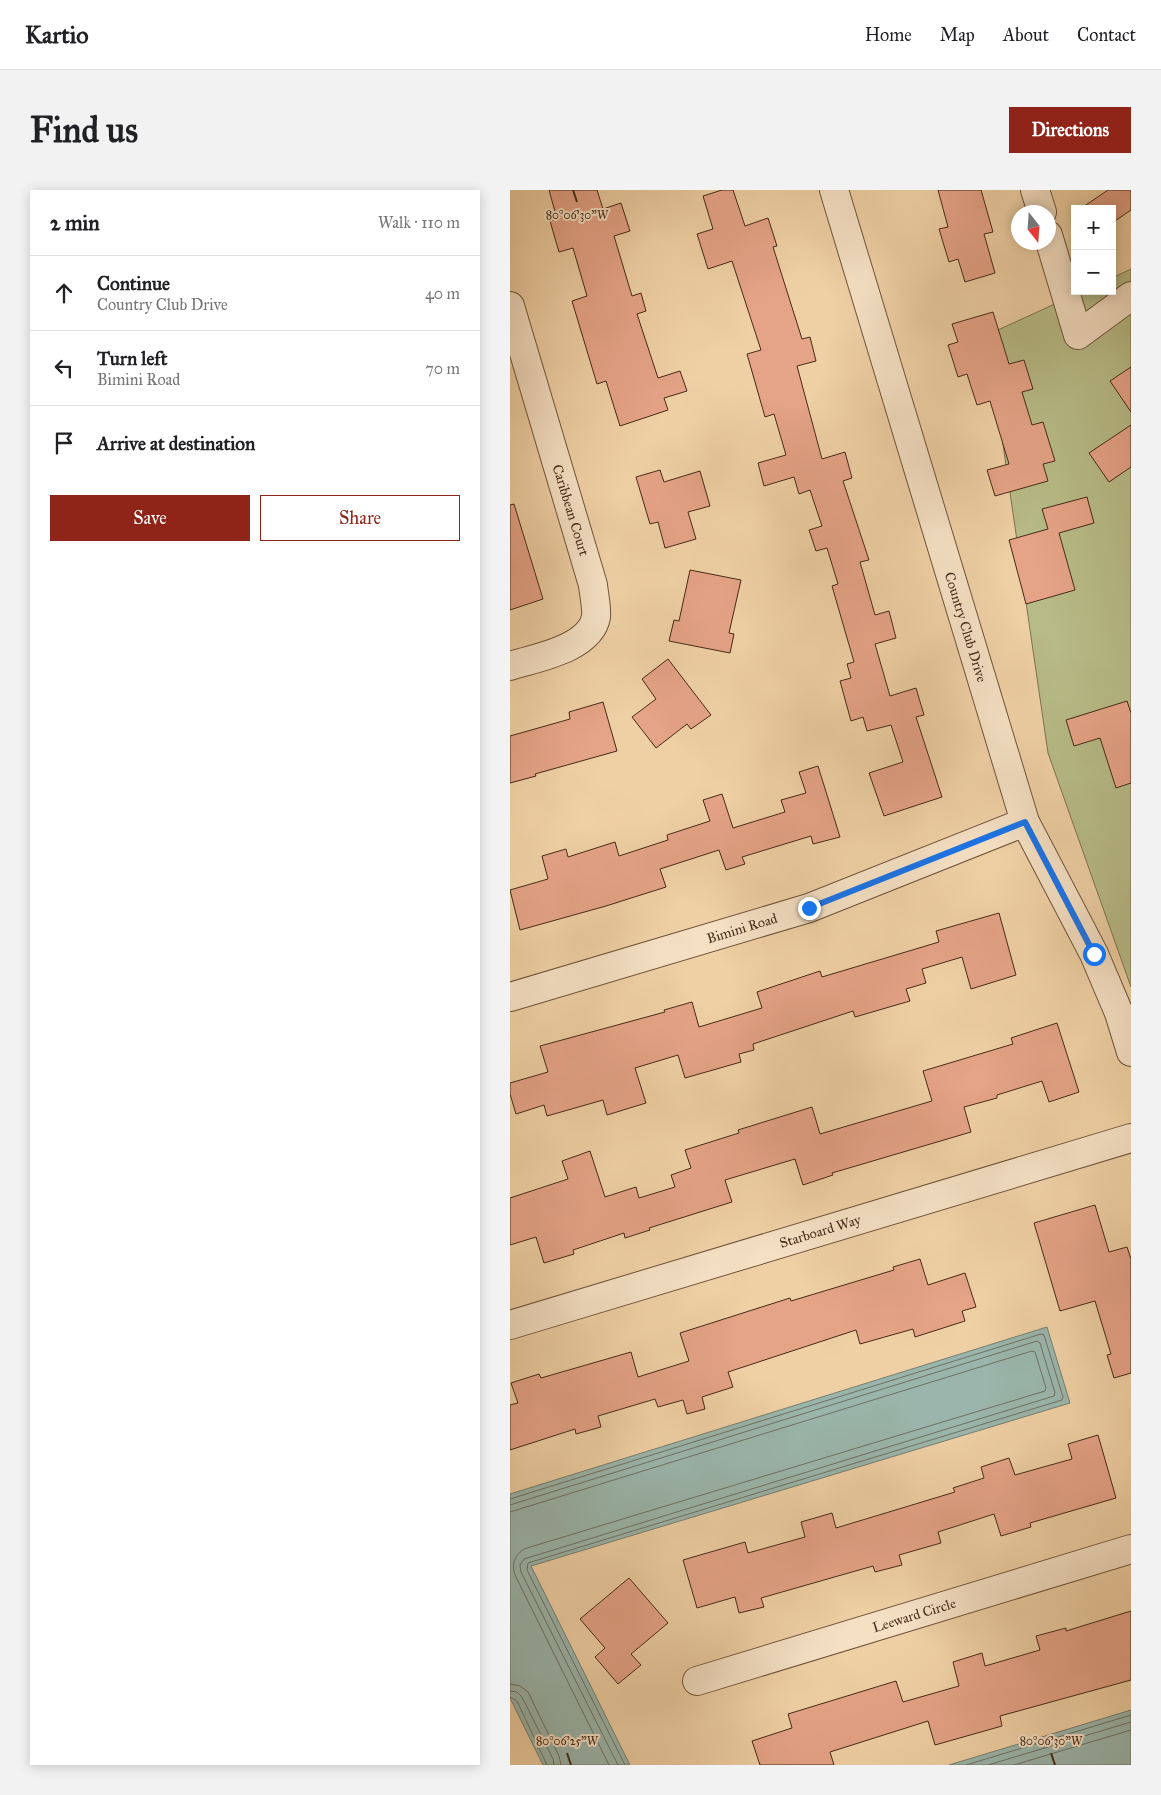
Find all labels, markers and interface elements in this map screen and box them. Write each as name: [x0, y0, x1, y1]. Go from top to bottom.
text: Kartio: [25, 20, 88, 50]
text: Home: [865, 24, 912, 46]
text: Map: [940, 24, 975, 46]
text: About: [1003, 24, 1049, 46]
text: Contact: [1077, 24, 1136, 46]
button: Directions: [1009, 107, 1131, 153]
text: Find us: [30, 109, 138, 152]
north arrow: [1011, 205, 1056, 250]
map controls: [1071, 205, 1116, 295]
button: +: [1071, 205, 1116, 250]
text: 80°06'30"W: [546, 208, 609, 222]
text: 2 min: [50, 210, 100, 236]
text: Walk · 110 m: [378, 213, 460, 232]
button: −: [1071, 250, 1116, 295]
text: Continue: [97, 272, 170, 295]
icon: ahead: [50, 279, 78, 307]
text: 40 m: [425, 284, 460, 303]
text: Country Club Drive: [97, 295, 228, 314]
text: Turn left: [97, 347, 167, 370]
icon: left: [50, 354, 78, 382]
text: 70 m: [425, 359, 460, 378]
text: Bimini Road: [97, 370, 180, 389]
icon: arrive: [50, 429, 78, 457]
text: Arrive at destination: [97, 432, 255, 455]
street label: Caribbean Court: [549, 462, 593, 558]
button: Save: [50, 495, 250, 541]
button: Share: [260, 495, 460, 541]
street label: Country Club Drive: [941, 570, 990, 684]
route end: [798, 897, 821, 920]
street label: Bimini Road: [705, 910, 780, 947]
route start: [1083, 943, 1106, 966]
street label: Starboard Way: [777, 1211, 863, 1252]
street label: Leeward Circle: [870, 1595, 958, 1636]
text: 80°06'25"W: [536, 1734, 599, 1748]
text: 80°06'30"W: [1020, 1734, 1083, 1748]

